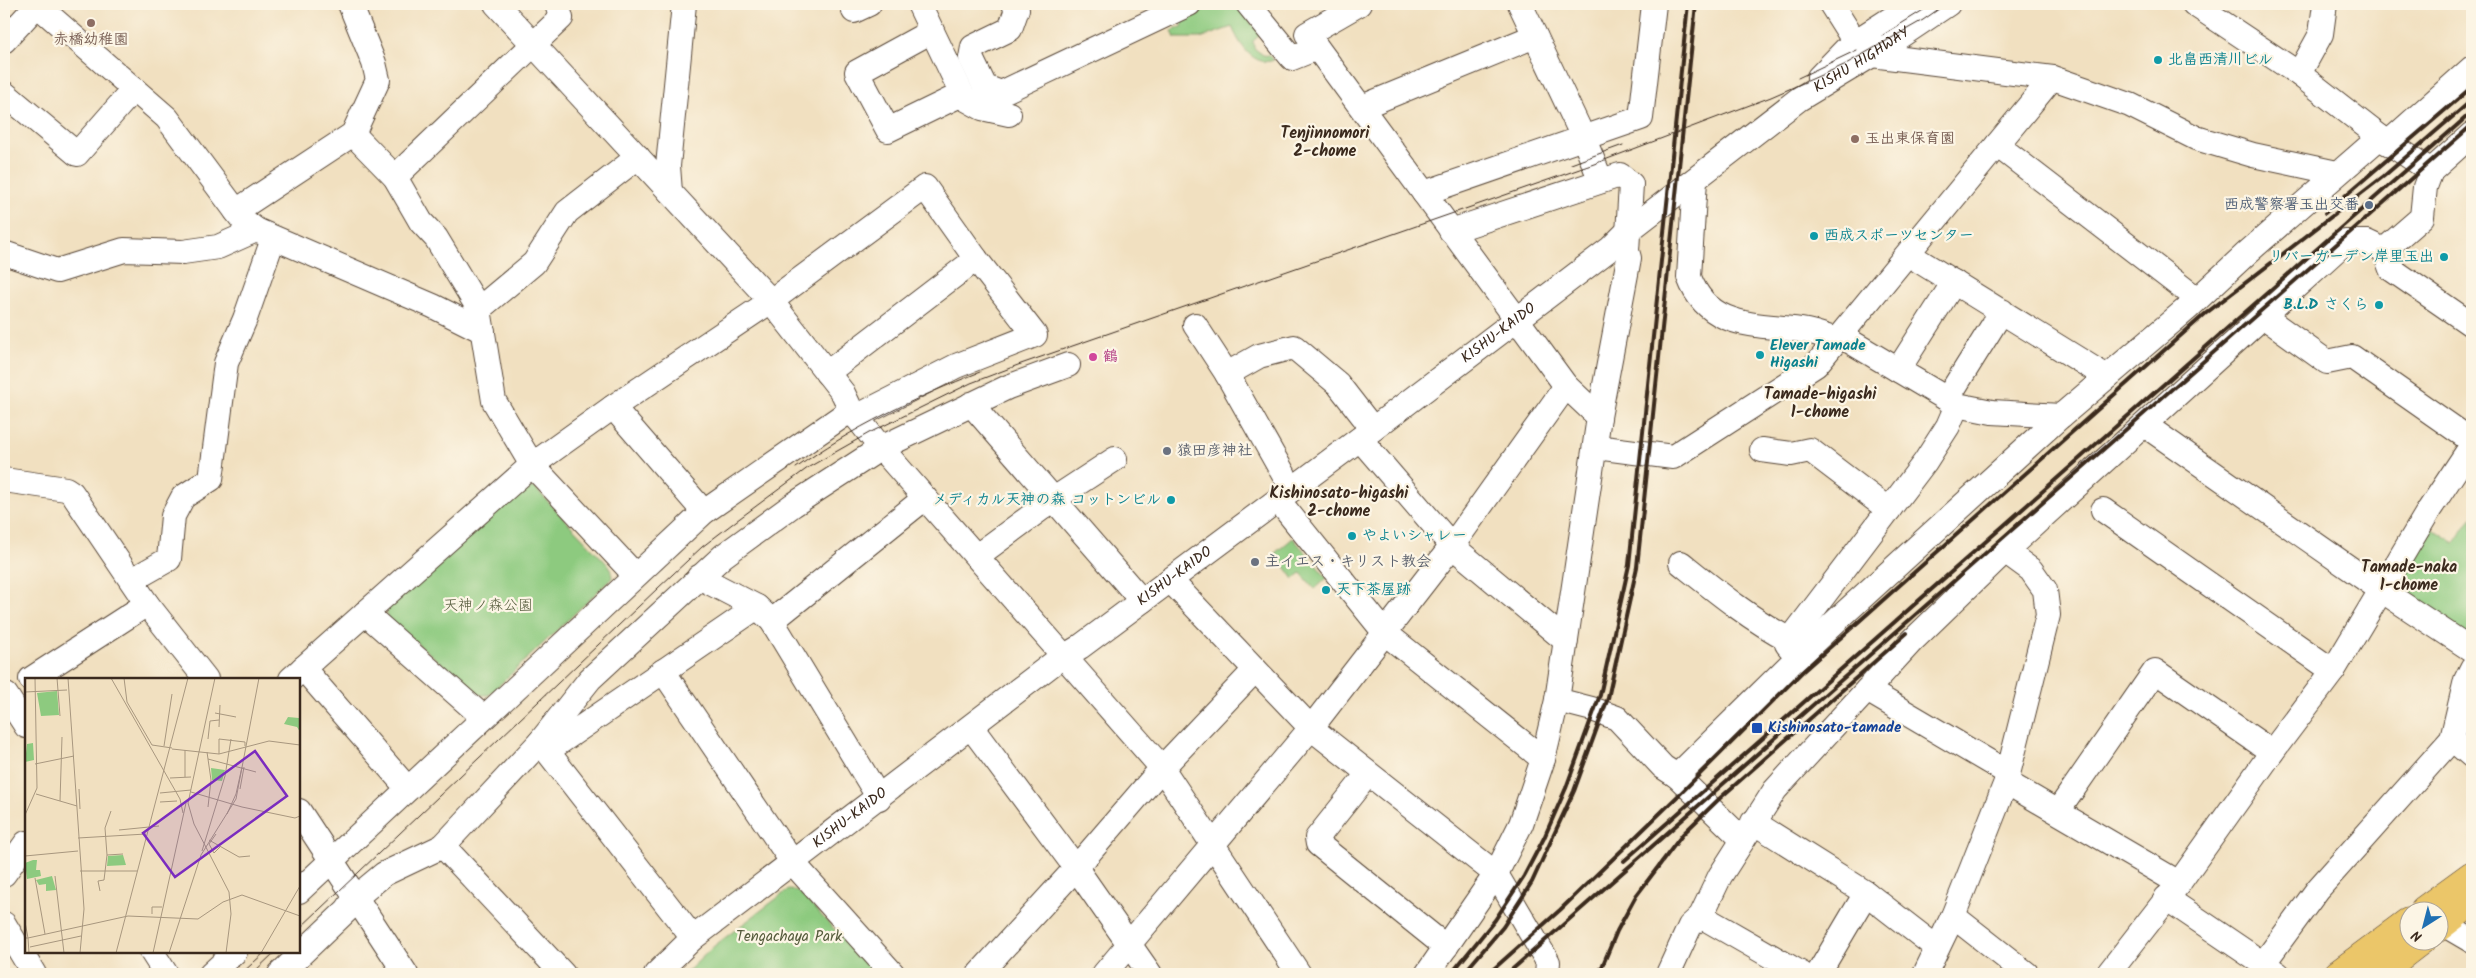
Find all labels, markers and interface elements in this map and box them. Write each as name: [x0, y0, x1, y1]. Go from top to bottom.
marker: 赤橋幼稚園: [85, 17, 97, 29]
street label: KISHU HIGHWAY: [1809, 20, 1916, 100]
place label: 赤橋幼稚園: [53, 28, 129, 52]
place label: 北畠西清川ビル: [2168, 48, 2273, 72]
marker: 北畠西清川ビル: [2152, 54, 2164, 66]
district label: Tenjinnomori 2-chome: [1280, 121, 1370, 164]
place label: 玉出東保育園: [1865, 127, 1955, 151]
marker: 玉出東保育園: [1849, 133, 1861, 145]
place label: 西成警察署玉出交番: [2224, 193, 2359, 217]
marker: 西成警察署玉出交番: [2363, 199, 2375, 211]
place label: 西成スポーツセンター: [1824, 224, 1974, 248]
marker: 西成スポーツセンター: [1808, 230, 1820, 242]
place label: リバーガーデン岸里玉出: [2269, 245, 2434, 269]
marker: リバーガーデン岸里玉出: [2438, 251, 2450, 263]
place label: B.L.D さくら: [2284, 293, 2369, 317]
street label: KISHU-KAIDO: [1456, 297, 1541, 370]
marker: B.L.D さくら: [2373, 299, 2385, 311]
place label: Elever Tamade Higashi: [1770, 334, 1866, 375]
place label: 鶴: [1103, 345, 1118, 369]
marker: Elever Tamade Higashi: [1754, 349, 1766, 361]
marker: 鶴: [1087, 351, 1099, 363]
district label: Tamade-higashi 1-chome: [1764, 382, 1877, 425]
place label: 猿田彦神社: [1177, 439, 1252, 463]
marker: 猿田彦神社: [1161, 445, 1173, 457]
district label: Kishinosato-higashi 2-chome: [1270, 481, 1409, 524]
place label: メディカル天神の森 コットンビル: [933, 488, 1161, 512]
marker: メディカル天神の森 コットンビル: [1165, 494, 1177, 506]
place label: やよいシャレー: [1362, 524, 1467, 548]
marker: やよいシャレー: [1346, 530, 1358, 542]
street label: KISHU-KAIDO: [1132, 540, 1218, 613]
place label: 主イエス・キリスト教会: [1265, 550, 1431, 574]
district label: Tamade-naka 1-chome: [2361, 555, 2457, 598]
marker: 主イエス・キリスト教会: [1249, 556, 1261, 568]
place label: 天下茶屋跡: [1336, 578, 1411, 602]
marker: 天下茶屋跡: [1320, 584, 1332, 596]
park label: 天神ノ森公園: [443, 594, 533, 618]
inset map: [25, 678, 300, 953]
place label: Kishinosato-tamade: [1768, 716, 1902, 740]
marker: Kishinosato-tamade: [1750, 721, 1764, 735]
street label: KISHU-KAIDO: [807, 782, 893, 855]
north arrow: [2398, 900, 2448, 950]
text: N: [2407, 924, 2427, 947]
park label: Tengachaya Park: [736, 925, 843, 949]

